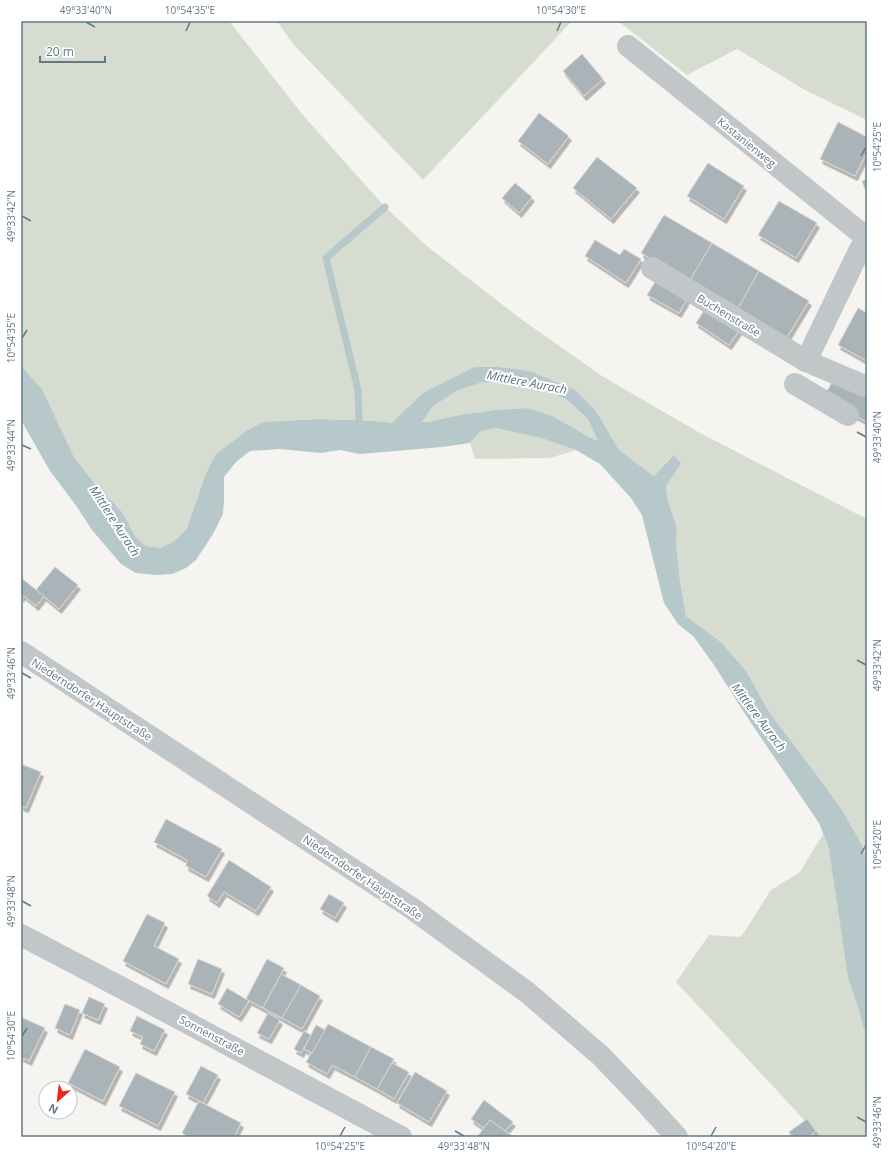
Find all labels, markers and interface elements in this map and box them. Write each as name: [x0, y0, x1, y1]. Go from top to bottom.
text: 49°33'40"N: [60, 3, 112, 17]
text: 10°54'35"E: [165, 3, 215, 17]
text: 10°54'30"E: [536, 3, 586, 17]
scale bar: [40, 38, 105, 64]
text: 20 m: [46, 43, 74, 60]
street label: Kastanienweg: [715, 114, 779, 170]
text: 10°54'25"E: [870, 122, 884, 172]
text: 49°33'42"N: [4, 190, 18, 242]
street label: Buchenstraße: [694, 290, 764, 340]
text: 10°54'35"E: [4, 313, 18, 363]
water label: Mittlere Aurach: [485, 366, 569, 398]
text: 49°33'40"N: [870, 411, 884, 463]
text: 49°33'44"N: [4, 419, 18, 471]
water label: Mittlere Aurach: [86, 482, 144, 560]
text: 49°33'42"N: [870, 639, 884, 691]
text: 49°33'46"N: [4, 647, 18, 699]
street label: Niederndorfer Hauptstraße: [29, 654, 155, 744]
water label: Mittlere Aurach: [728, 679, 790, 755]
text: 10°54'20"E: [870, 820, 884, 870]
street label: Niederndorfer Hauptstraße: [300, 831, 426, 923]
text: 49°33'48"N: [4, 875, 18, 927]
text: 10°54'30"E: [4, 1011, 18, 1061]
street label: Sonnenstraße: [177, 1012, 247, 1058]
north arrow: [38, 1080, 78, 1120]
text: 49°33'46"N: [870, 1096, 884, 1148]
text: N: [46, 1101, 61, 1118]
text: 10°54'25"E: [315, 1139, 365, 1153]
text: 49°33'48"N: [438, 1139, 490, 1153]
text: 10°54'20"E: [686, 1139, 736, 1153]

